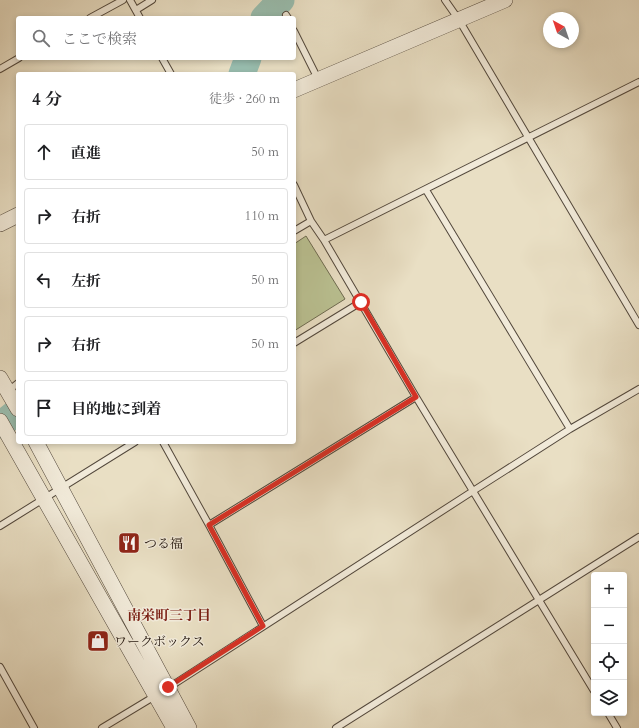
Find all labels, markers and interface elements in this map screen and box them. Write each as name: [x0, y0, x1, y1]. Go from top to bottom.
north arrow: [543, 12, 579, 48]
search box: [16, 16, 296, 60]
icon: search: [30, 27, 52, 49]
text: ここで検索: [62, 29, 137, 49]
text: 4 分: [32, 88, 62, 111]
text: 徒歩 · 260 m: [209, 90, 280, 108]
icon: ahead: [33, 141, 55, 163]
text: 直進: [71, 143, 101, 163]
text: 50 m: [251, 143, 279, 161]
icon: right: [33, 205, 55, 227]
text: 右折: [71, 207, 101, 227]
text: 110 m: [245, 207, 279, 225]
icon: left: [33, 269, 55, 291]
text: 左折: [71, 271, 101, 291]
text: 50 m: [251, 271, 279, 289]
route start: [352, 293, 370, 311]
icon: right: [33, 333, 55, 355]
text: 右折: [71, 335, 101, 355]
text: 50 m: [251, 335, 279, 353]
icon: arrive: [33, 397, 55, 419]
text: 目的地に到着: [71, 399, 161, 419]
restaurant icon: つる福: [116, 530, 142, 556]
place label: つる福: [144, 535, 183, 553]
map controls: [591, 572, 627, 716]
button: +: [591, 572, 627, 608]
district label: 南栄町三丁目: [127, 606, 211, 625]
button: −: [591, 608, 627, 644]
shop icon: ワークボックス: [85, 628, 111, 654]
place label: ワークボックス: [114, 633, 205, 651]
button: locate: [591, 644, 627, 680]
route end: [159, 678, 177, 696]
button: layers: [591, 680, 627, 716]

